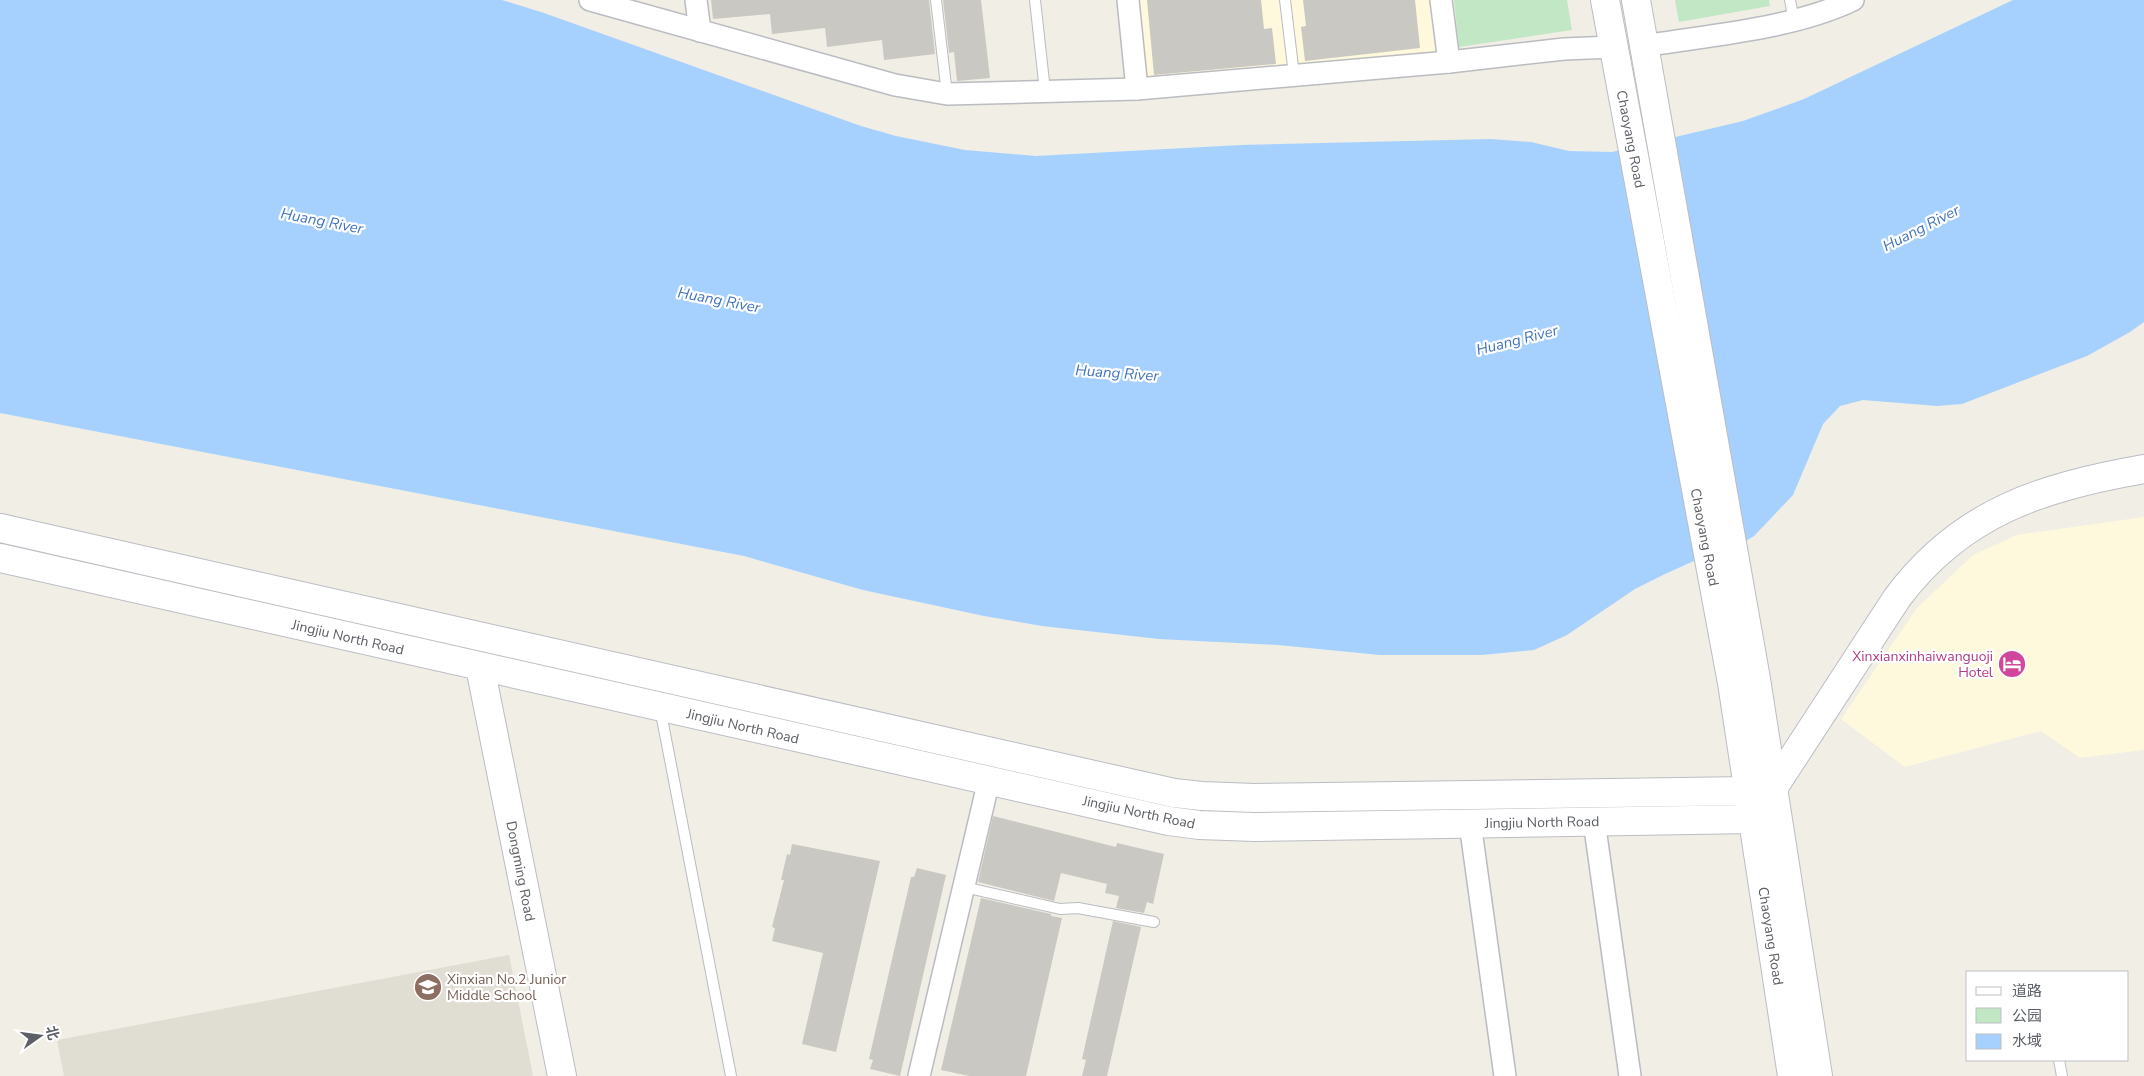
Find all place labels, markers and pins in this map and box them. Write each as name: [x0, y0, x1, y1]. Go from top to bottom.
place label: Xinxianxinhaiwanguoji Hotel: [1852, 647, 1994, 682]
hotel icon: Xinxianxinhaiwanguoji Hotel: [1997, 649, 2027, 679]
place label: Xinxian No.2 Junior Middle School: [447, 970, 566, 1005]
school or university icon: Xinxian No.2 Junior Middle School: [413, 972, 443, 1002]

